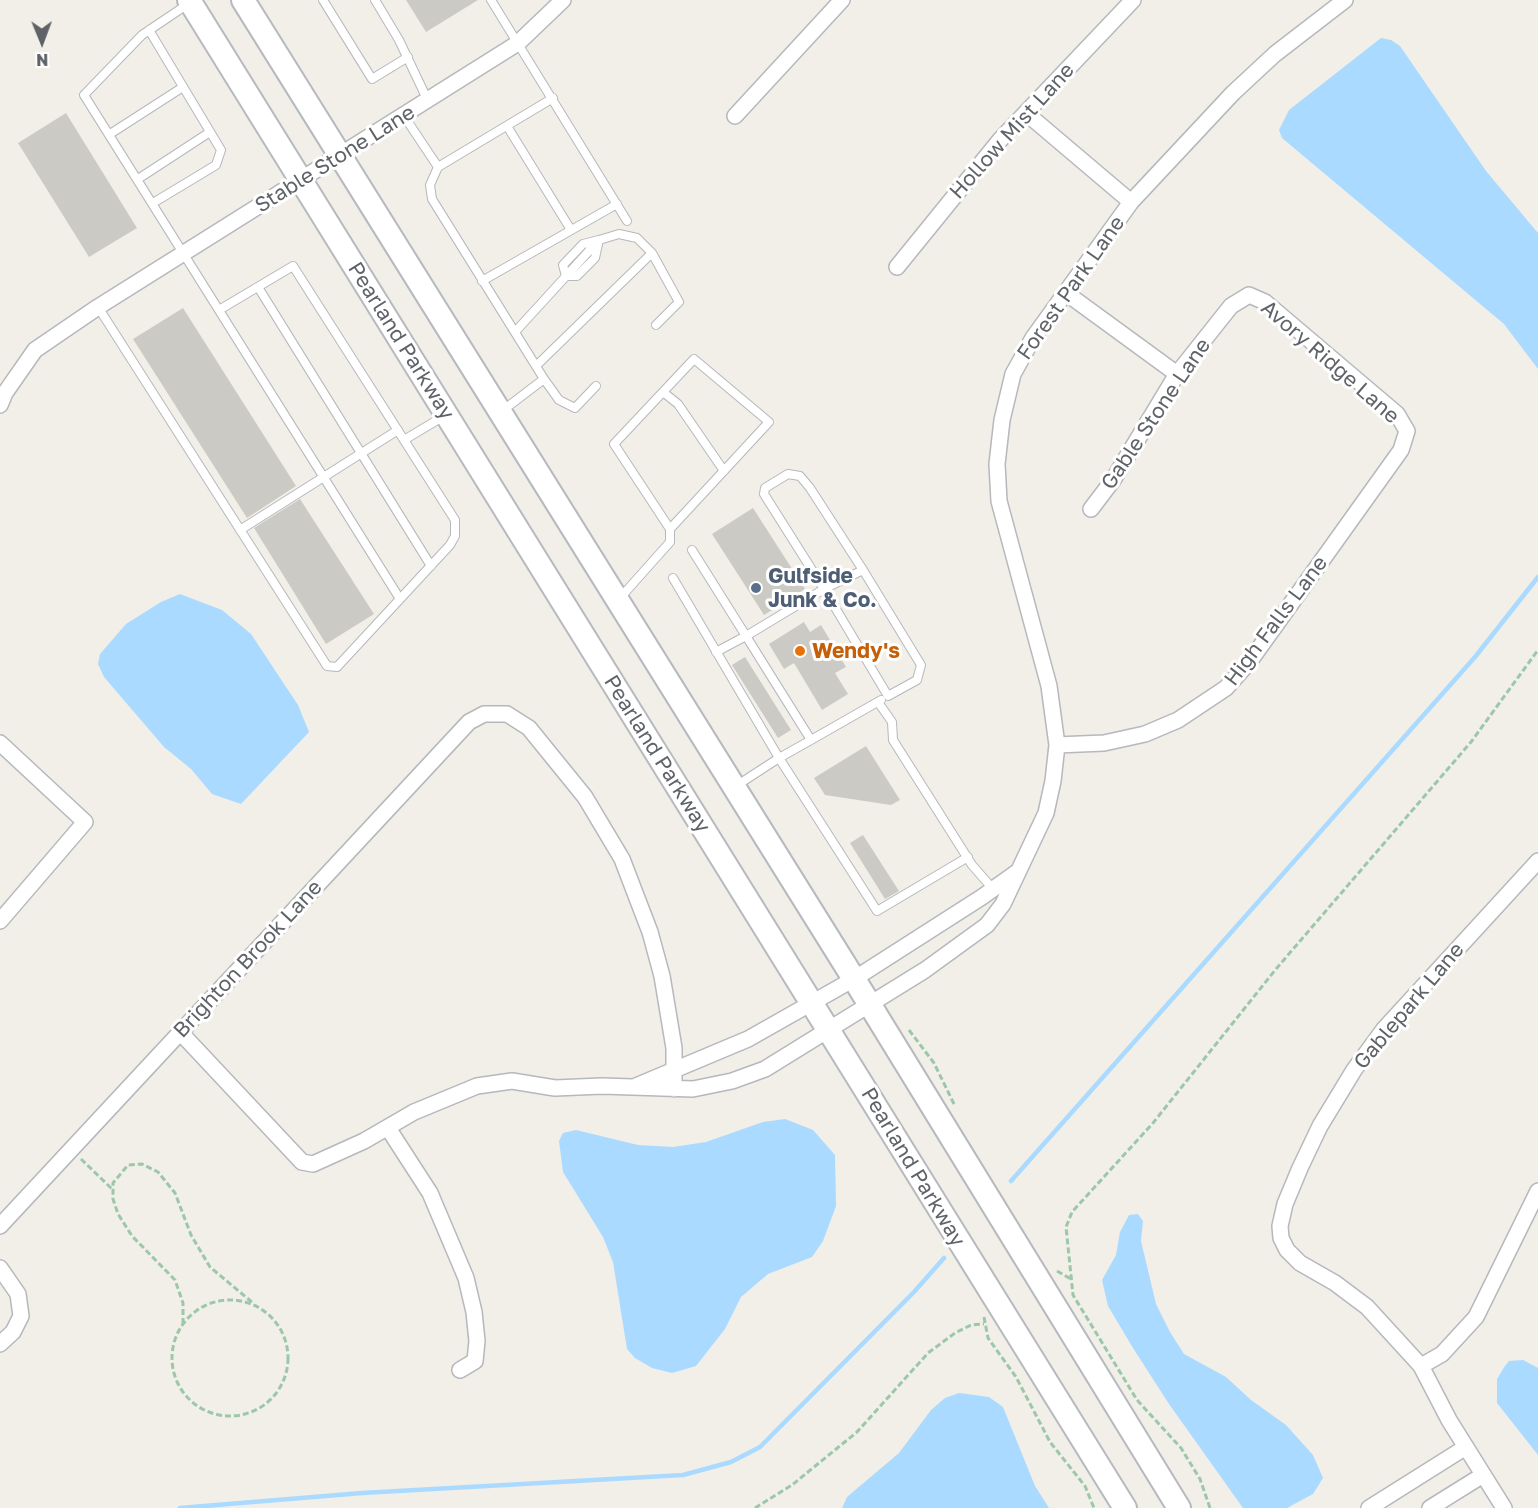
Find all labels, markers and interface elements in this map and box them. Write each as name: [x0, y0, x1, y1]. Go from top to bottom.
north arrow: [12, 12, 72, 72]
text: N: [36, 50, 49, 70]
street label: Hollow Mist Lane: [944, 58, 1080, 204]
street label: Stable Stone Lane: [250, 100, 420, 218]
street label: Forest Park Lane: [1012, 211, 1130, 365]
street label: Pearland Parkway: [342, 258, 460, 424]
street label: Avory Ridge Lane: [1256, 295, 1404, 429]
street label: Gable Stone Lane: [1096, 334, 1216, 494]
street label: High Falls Lane: [1219, 551, 1333, 691]
place label: Gulfside Junk & Co.: [768, 563, 877, 613]
marker: Gulfside Junk & Co.: [749, 581, 763, 595]
place label: Wendy's: [812, 638, 900, 664]
marker: Wendy's: [793, 644, 807, 658]
street label: Pearland Parkway: [598, 671, 716, 837]
street label: Brighton Brook Lane: [168, 875, 328, 1043]
street label: Gablepark Lane: [1349, 938, 1469, 1074]
street label: Pearland Parkway: [856, 1083, 970, 1251]

